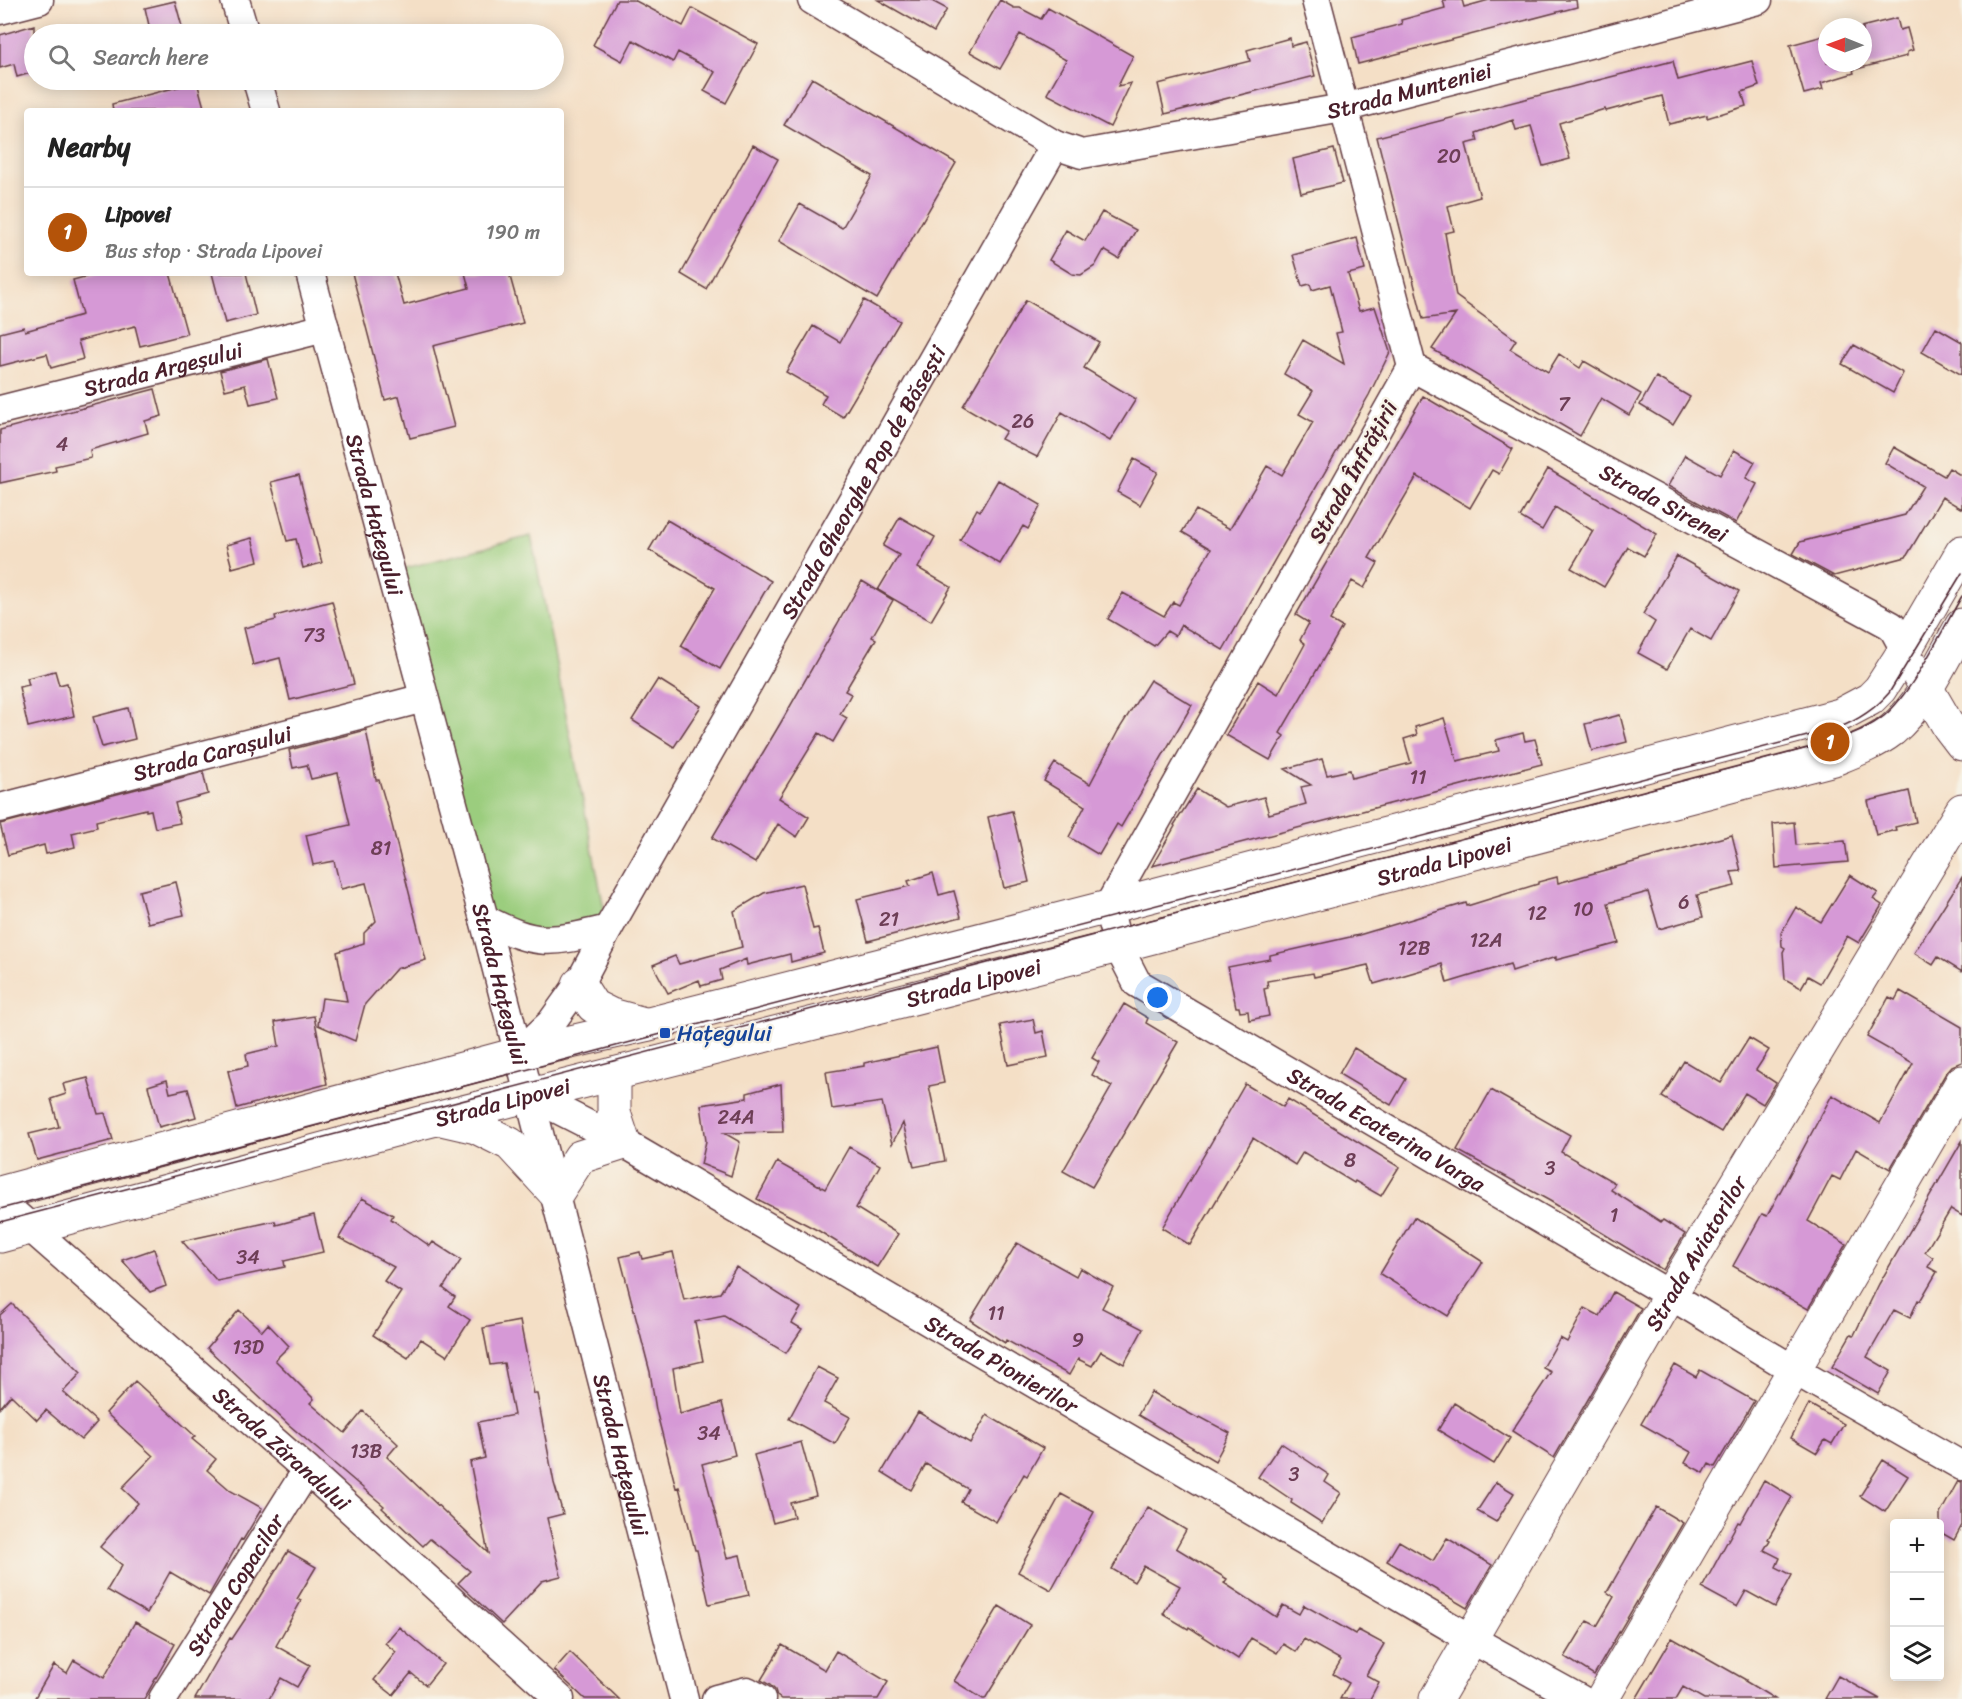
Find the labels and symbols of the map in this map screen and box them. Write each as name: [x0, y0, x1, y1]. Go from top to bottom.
north arrow: [1818, 18, 1872, 72]
street label: Strada Munteniei: [1324, 50, 1497, 130]
house number: 20: [1437, 139, 1461, 174]
street label: Strada Argeșului: [79, 330, 248, 408]
street label: Strada Gheorghe Pop de Băsești: [769, 337, 957, 626]
house number: 7: [1558, 387, 1571, 422]
street label: Strada Înfrățirii: [1297, 392, 1409, 551]
house number: 26: [1012, 404, 1034, 439]
house number: 4: [56, 427, 68, 462]
street label: Strada Hațegului: [335, 429, 416, 601]
street label: Strada Sirenei: [1592, 452, 1736, 554]
house number: 73: [303, 618, 325, 653]
street label: Strada Carașului: [128, 713, 297, 792]
pin: 1: [1810, 720, 1850, 764]
house number: 11: [1409, 760, 1427, 795]
street label: Strada Lipovei: [1372, 824, 1517, 897]
house number: 81: [371, 831, 391, 866]
house number: 6: [1678, 885, 1690, 920]
house number: 10: [1572, 892, 1594, 927]
house number: 12: [1527, 896, 1548, 931]
street label: Strada Hațegului: [461, 898, 540, 1070]
house number: 21: [879, 902, 899, 937]
house number: 12A: [1469, 923, 1503, 958]
house number: 12B: [1398, 931, 1431, 966]
street label: Strada Lipovei: [902, 946, 1046, 1019]
your location: [1143, 983, 1172, 1012]
place label: Hațegului: [677, 1014, 773, 1053]
marker: Hațegului: [658, 1026, 672, 1040]
street label: Strada Ecaterina Varga: [1280, 1055, 1494, 1203]
street label: Strada Lipovei: [430, 1066, 575, 1138]
house number: 24A: [717, 1100, 755, 1135]
house number: 8: [1344, 1143, 1356, 1178]
house number: 3: [1545, 1151, 1556, 1186]
street label: Strada Aviatorilor: [1634, 1166, 1758, 1338]
house number: 1: [1610, 1198, 1618, 1233]
house number: 34: [236, 1240, 260, 1275]
house number: 11: [987, 1296, 1005, 1331]
street label: Strada Pionierilor: [917, 1304, 1088, 1426]
house number: 9: [1072, 1323, 1084, 1358]
house number: 13D: [232, 1330, 264, 1365]
street label: Strada Hațegului: [582, 1369, 661, 1541]
street label: Strada Zărandului: [204, 1376, 361, 1521]
house number: 34: [697, 1416, 721, 1451]
house number: 13B: [350, 1434, 382, 1469]
house number: 3: [1289, 1457, 1300, 1492]
street label: Strada Copacilor: [175, 1504, 296, 1664]

